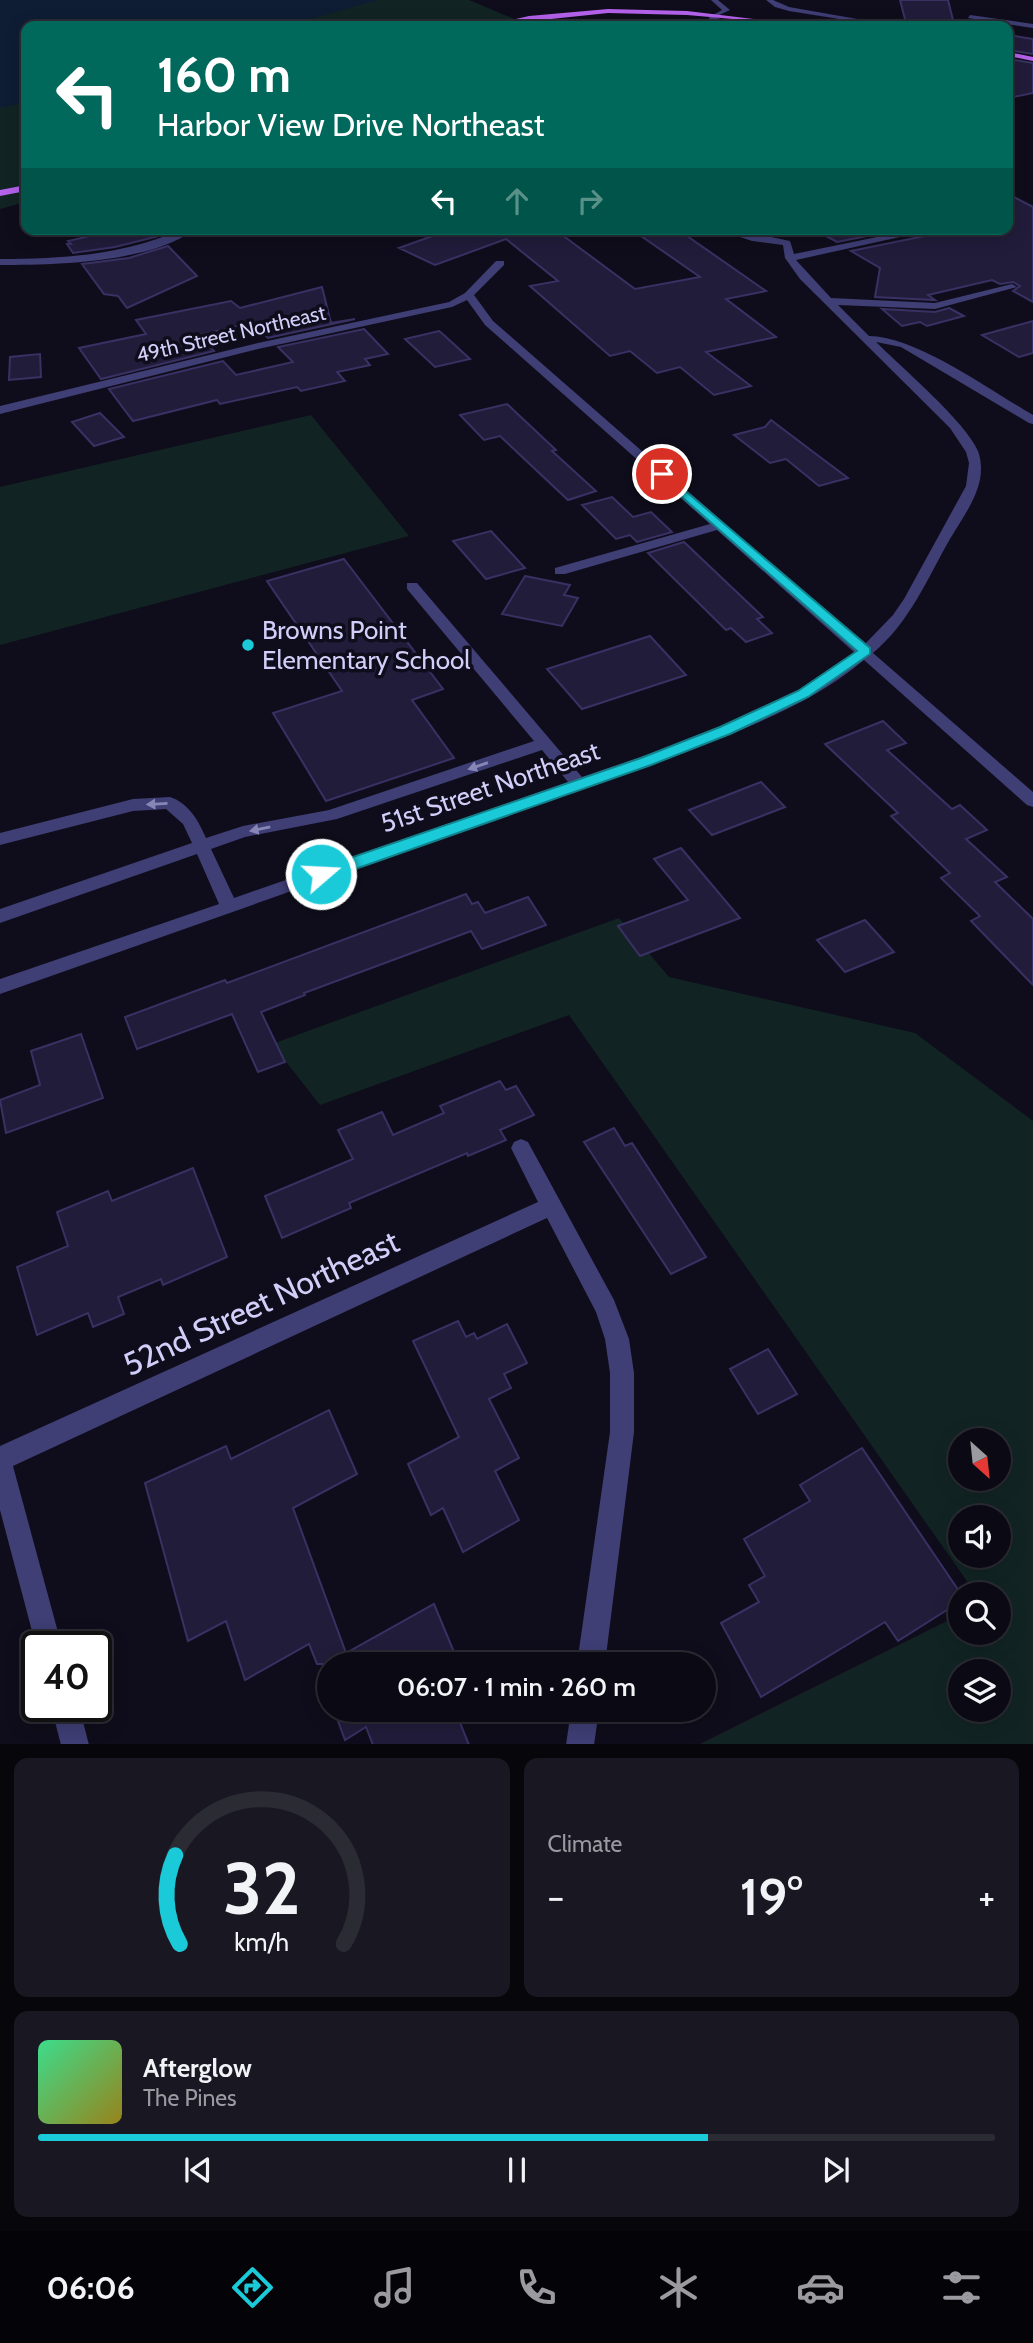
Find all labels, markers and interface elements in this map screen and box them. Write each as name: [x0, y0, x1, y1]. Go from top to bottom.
text: 160 m: [157, 45, 291, 104]
icon: left: [42, 49, 133, 140]
text: Harbor View Drive Northeast: [157, 105, 545, 144]
icon: left: [425, 182, 463, 220]
icon: ahead: [498, 182, 536, 220]
icon: right: [571, 182, 609, 220]
street label: 49th Street Northeast: [134, 300, 328, 367]
pin: [632, 444, 692, 504]
icon: arrive: [643, 455, 681, 493]
place label: Browns Point Elementary School: [262, 614, 470, 676]
marker: Browns Point Elementary School: [240, 637, 256, 653]
street label: 51st Street Northeast: [376, 734, 604, 839]
one-way arrow: [468, 761, 489, 772]
one-way arrow: [146, 798, 168, 809]
one-way arrow: [249, 824, 271, 835]
position arrow: [284, 837, 358, 911]
street label: 52nd Street Northeast: [117, 1221, 405, 1384]
north arrow: [948, 1428, 1012, 1491]
map controls: [948, 1428, 1011, 1722]
button: sound: [948, 1505, 1011, 1568]
button: search: [948, 1582, 1011, 1645]
speed limit sign: 40: [21, 1631, 112, 1722]
button: layers: [948, 1659, 1011, 1722]
text: 06:07 · 1 min · 260 m: [397, 1671, 636, 1703]
text: Climate: [548, 1830, 622, 1858]
text: 32: [223, 1844, 301, 1932]
text: 19°: [740, 1865, 803, 1928]
text: −: [548, 1873, 564, 1920]
text: +: [978, 1873, 995, 1920]
text: km/h: [234, 1926, 289, 1956]
text: Afterglow: [143, 2052, 252, 2084]
text: The Pines: [143, 2084, 237, 2112]
icon: previous: [179, 2151, 217, 2189]
icon: pause: [498, 2151, 536, 2189]
icon: next: [817, 2151, 855, 2189]
icon: directions: [228, 2263, 277, 2312]
icon: music: [370, 2263, 419, 2312]
icon: phone: [512, 2263, 561, 2312]
icon: climate: [654, 2263, 703, 2312]
icon: car: [796, 2263, 845, 2312]
icon: filters: [937, 2263, 986, 2312]
text: 06:06: [46, 2268, 135, 2307]

